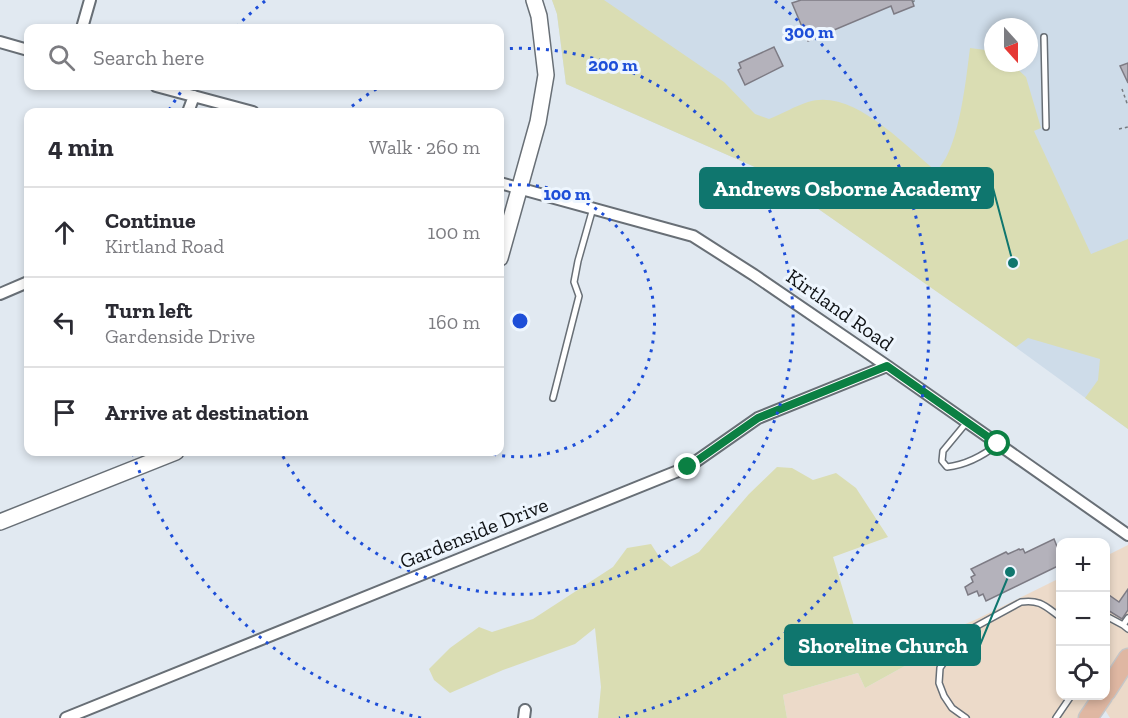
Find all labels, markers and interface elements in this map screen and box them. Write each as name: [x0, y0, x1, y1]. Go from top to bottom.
north arrow: [984, 18, 1038, 72]
text: 300 m: [784, 21, 834, 43]
search box: [24, 24, 504, 90]
icon: search: [45, 41, 78, 74]
text: Search here: [93, 44, 204, 71]
text: 200 m: [588, 54, 638, 76]
text: 4 min: [48, 131, 114, 163]
text: Walk · 260 m: [369, 135, 480, 159]
callout: Andrews Osborne Academy: [700, 168, 993, 208]
text: Andrews Osborne Academy: [713, 175, 981, 202]
text: 100 m: [543, 183, 591, 205]
text: Continue: [105, 207, 196, 234]
icon: ahead: [48, 216, 81, 249]
text: 100 m: [427, 220, 480, 244]
text: Kirtland Road: [105, 234, 224, 258]
street label: Kirtland Road: [782, 263, 899, 356]
text: Turn left: [105, 297, 192, 324]
icon: left: [48, 306, 81, 339]
text: 160 m: [428, 310, 480, 334]
centre of rings: [510, 311, 530, 331]
text: Gardenside Drive: [105, 324, 255, 348]
icon: arrive: [48, 396, 81, 429]
text: Arrive at destination: [105, 399, 308, 426]
route start: [984, 430, 1010, 456]
route end: [674, 453, 700, 479]
street label: Gardenside Drive: [396, 491, 552, 574]
map controls: [1056, 538, 1110, 700]
button: +: [1056, 538, 1110, 592]
button: −: [1056, 592, 1110, 646]
callout: Shoreline Church: [785, 625, 980, 665]
text: Shoreline Church: [798, 632, 968, 659]
button: locate: [1056, 646, 1110, 700]

